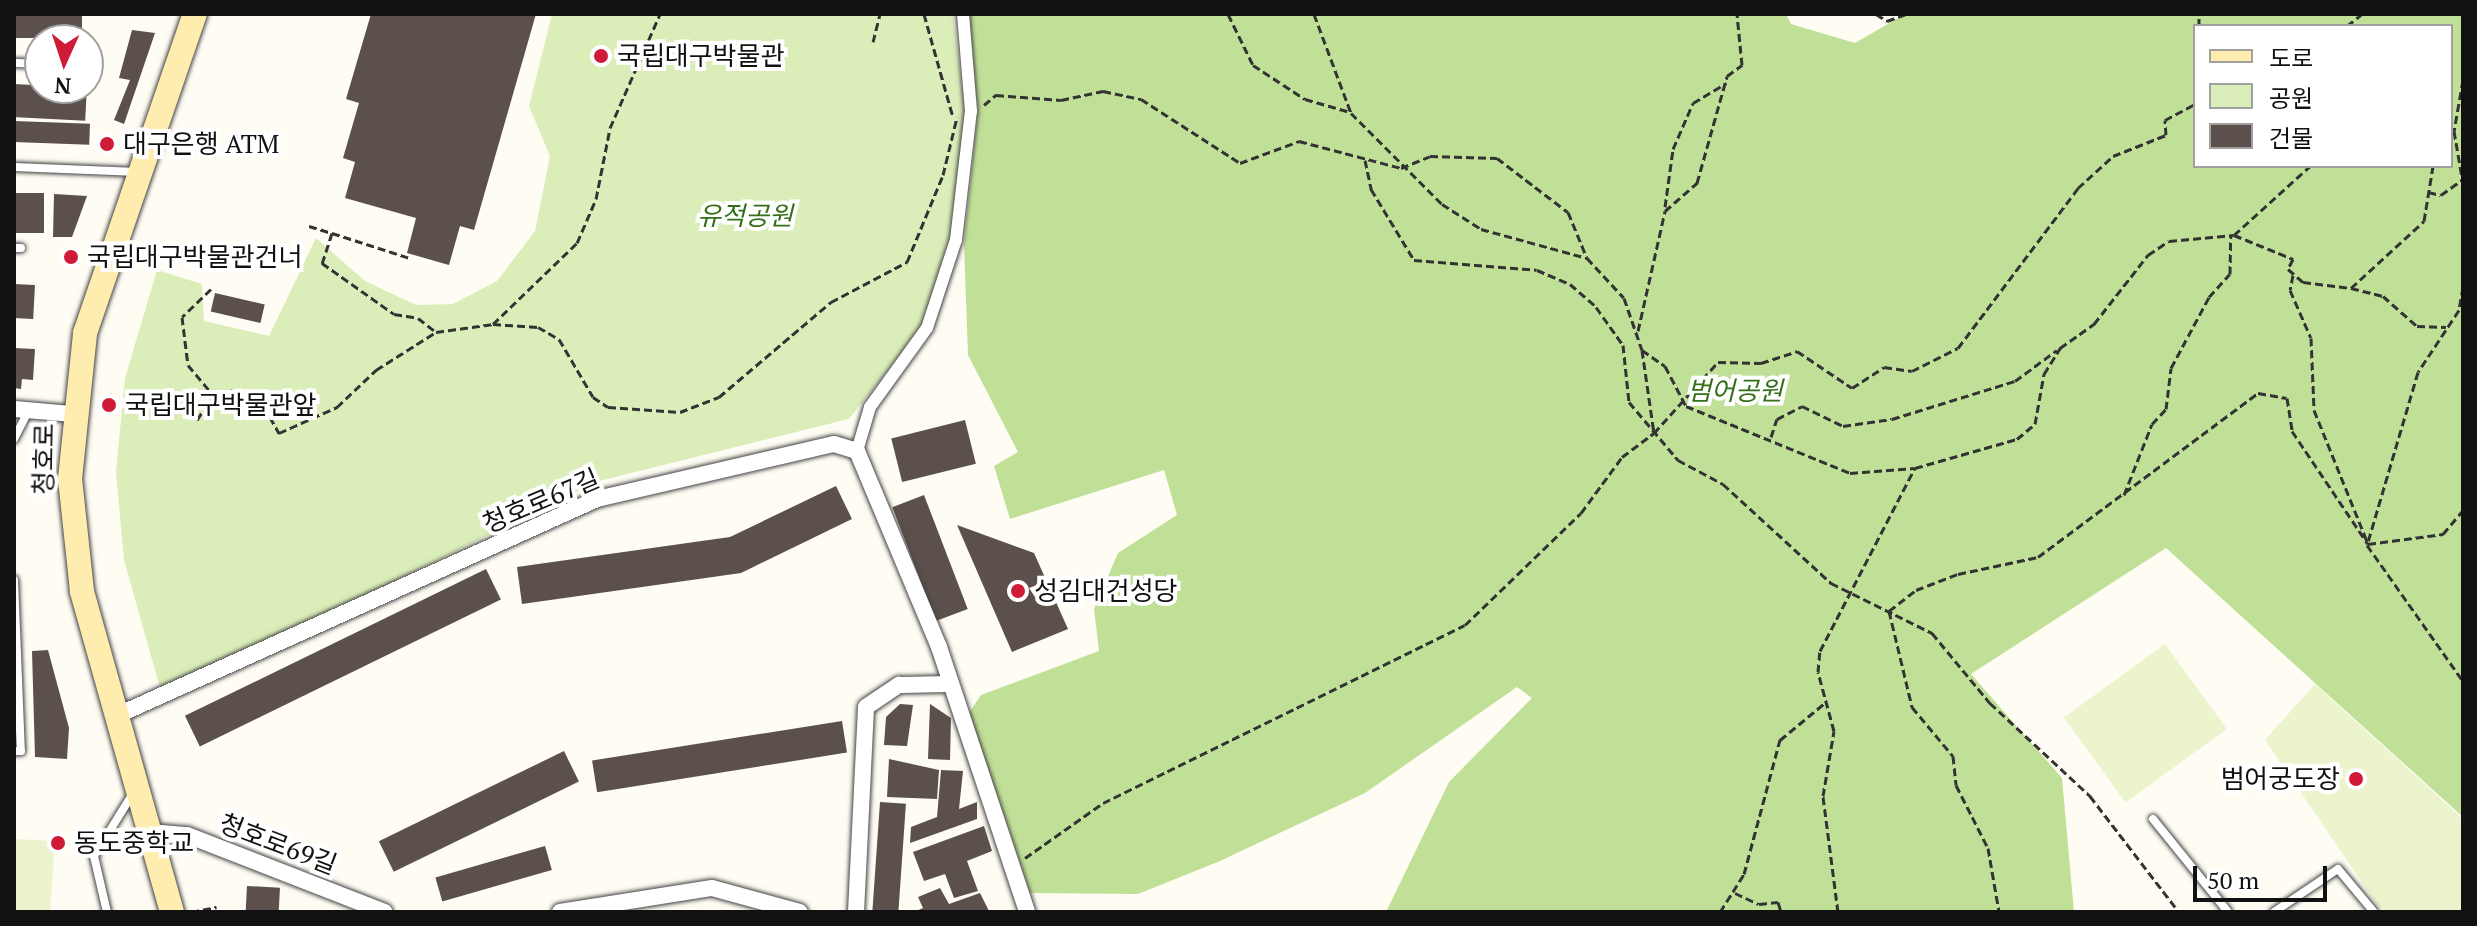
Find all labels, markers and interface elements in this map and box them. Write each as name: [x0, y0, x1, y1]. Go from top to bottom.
north arrow: [24, 24, 104, 104]
legend: [2193, 24, 2453, 168]
place label: 국립대구박물관: [617, 40, 784, 72]
text: 도로: [2269, 42, 2313, 74]
marker: 국립대구박물관: [592, 47, 610, 65]
text: N: [54, 72, 72, 101]
text: 공원: [2269, 82, 2313, 114]
text: 건물: [2269, 122, 2313, 154]
place label: 대구은행 ATM: [123, 128, 279, 160]
marker: 대구은행 ATM: [98, 135, 116, 153]
park label: 유적공원: [697, 200, 793, 232]
place label: 국립대구박물관건너: [87, 241, 302, 273]
marker: 국립대구박물관건너: [62, 248, 80, 266]
park label: 범어공원: [1687, 375, 1783, 407]
place label: 국립대구박물관앞: [125, 389, 316, 421]
marker: 국립대구박물관앞: [100, 396, 118, 414]
street label: 청호로: [28, 423, 60, 495]
street label: 청호로67길: [478, 463, 604, 539]
place label: 성김대건성당: [1034, 575, 1178, 607]
marker: 성김대건성당: [1009, 582, 1027, 600]
place label: 범어궁도장: [2220, 763, 2340, 795]
marker: 범어궁도장: [2347, 770, 2365, 788]
street label: 청호로69길: [215, 807, 341, 881]
place label: 동도중학교: [74, 827, 194, 859]
marker: 동도중학교: [49, 834, 67, 852]
scale bar: [2197, 850, 2331, 900]
text: 50 m: [2207, 864, 2259, 896]

